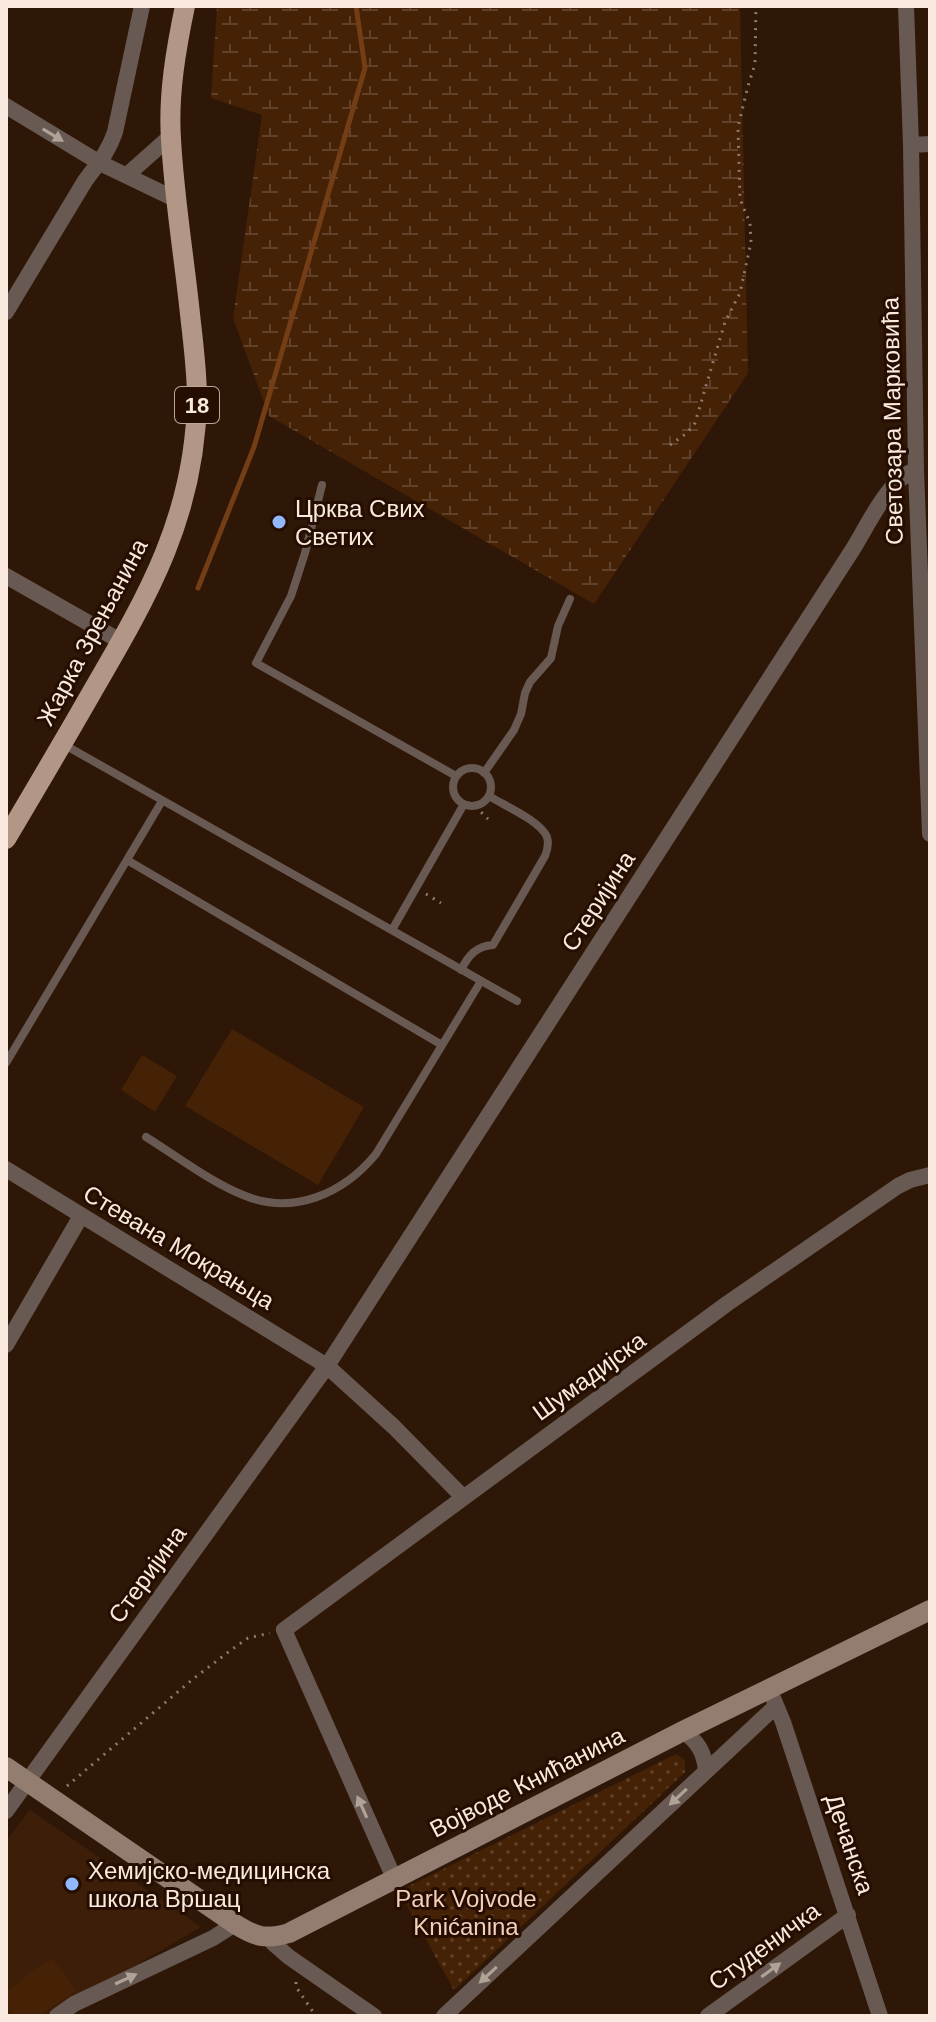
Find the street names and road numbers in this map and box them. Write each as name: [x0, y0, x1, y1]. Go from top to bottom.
street label: Светозара Марковића: [876, 296, 908, 545]
road number: 18: [175, 387, 219, 423]
street label: Жарка Зрењанина: [31, 533, 153, 730]
street label: Стеријина: [556, 846, 641, 956]
street label: Стевана Мокрањца: [79, 1179, 280, 1315]
street label: Шумадијска: [527, 1326, 651, 1426]
street label: Стеријина: [103, 1520, 192, 1628]
street label: Војводе Книћанина: [425, 1721, 629, 1843]
street label: Дечанска: [820, 1790, 880, 1898]
street label: Студеничка: [703, 1896, 825, 1995]

